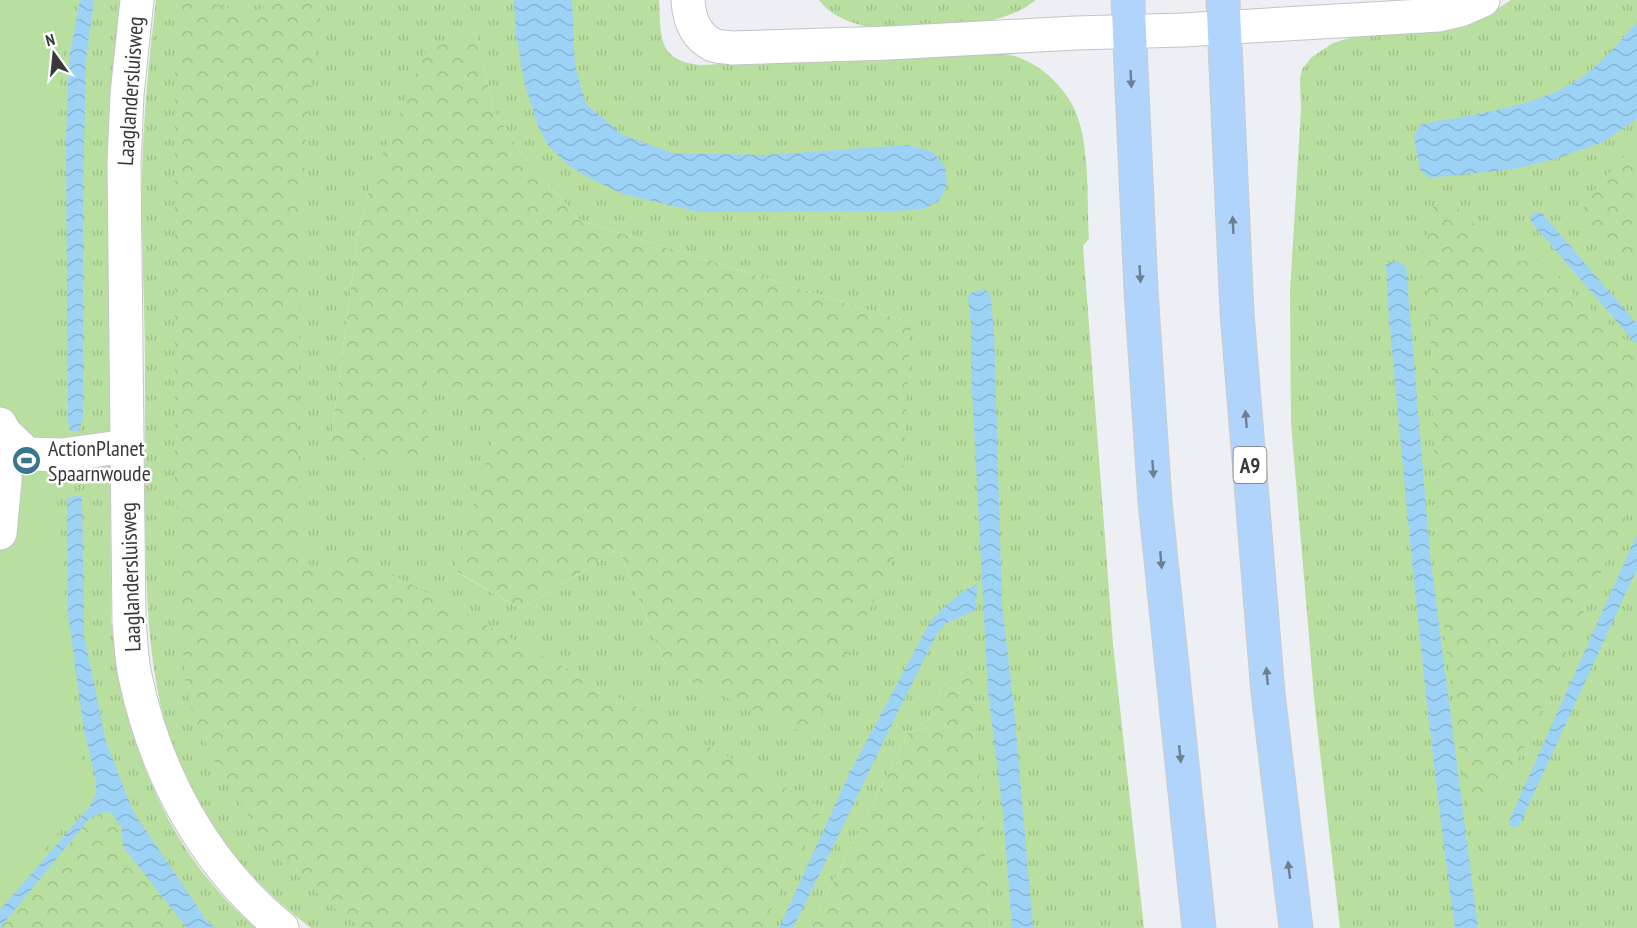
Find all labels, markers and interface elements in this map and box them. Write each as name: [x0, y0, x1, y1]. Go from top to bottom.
street label: Laaglandersluisweg: [111, 15, 149, 167]
north arrow: [24, 24, 84, 84]
text: N: [43, 29, 57, 50]
one-way arrow: [1126, 70, 1135, 89]
one-way arrow: [1229, 215, 1238, 234]
one-way arrow: [1136, 265, 1145, 284]
one-way arrow: [1241, 410, 1251, 429]
place label: ActionPlanet Spaarnwoude: [48, 434, 151, 487]
sports icon: ActionPlanet Spaarnwoude: [11, 445, 43, 477]
road number: A9: [1234, 447, 1266, 483]
one-way arrow: [1148, 459, 1158, 478]
street label: Laaglandersluisweg: [113, 502, 147, 652]
one-way arrow: [1156, 551, 1166, 570]
one-way arrow: [1262, 667, 1272, 686]
one-way arrow: [1175, 745, 1185, 764]
one-way arrow: [1285, 860, 1294, 879]

